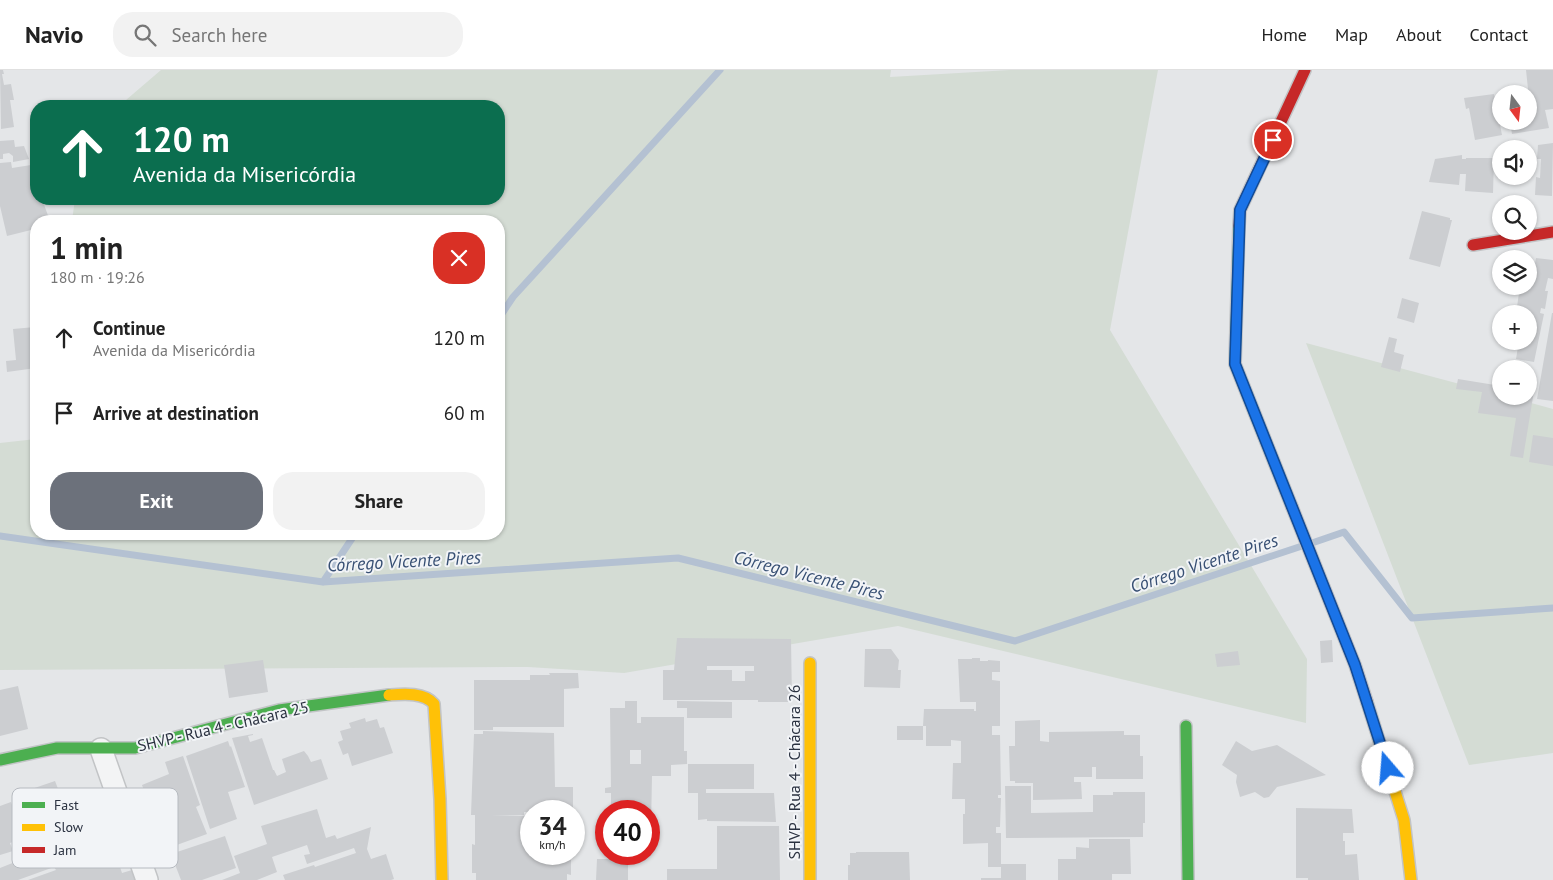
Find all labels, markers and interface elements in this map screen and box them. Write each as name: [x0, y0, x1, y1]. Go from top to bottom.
search box: [113, 12, 463, 57]
text: Navio: [25, 19, 83, 50]
icon: search: [131, 21, 159, 49]
text: Search here: [171, 23, 267, 47]
text: Home: [1261, 23, 1307, 46]
text: Map: [1335, 23, 1368, 46]
text: About: [1396, 23, 1442, 46]
text: Contact: [1470, 23, 1528, 46]
north arrow: [1492, 85, 1538, 130]
map controls: [1492, 85, 1537, 405]
text: 120 m: [133, 116, 230, 162]
pin: [1252, 119, 1294, 161]
icon: ahead: [50, 120, 115, 185]
icon: arrive: [1259, 126, 1287, 154]
button: sound: [1492, 140, 1537, 185]
text: Avenida da Misericórdia: [133, 160, 356, 188]
button: search: [1492, 195, 1537, 240]
text: 1 min: [50, 228, 123, 267]
button: close: [433, 232, 485, 284]
button: layers: [1492, 250, 1537, 295]
text: 180 m · 19:26: [50, 267, 145, 287]
button: +: [1492, 305, 1537, 350]
text: Continue: [93, 316, 165, 340]
icon: ahead: [50, 324, 78, 352]
text: 120 m: [433, 326, 485, 350]
text: Avenida da Misericórdia: [93, 340, 255, 360]
button: −: [1492, 360, 1537, 405]
icon: arrive: [50, 399, 78, 427]
text: Arrive at destination: [93, 401, 259, 425]
text: 60 m: [444, 401, 485, 425]
button: Exit: [50, 472, 263, 530]
button: Share: [273, 472, 485, 530]
water label: Córrego Vicente Pires: [1127, 528, 1282, 598]
water label: Córrego Vicente Pires: [326, 545, 482, 577]
water label: Córrego Vicente Pires: [731, 545, 887, 605]
street label: SHVP - Rua 4 - Chácara 26: [784, 684, 804, 860]
street label: SHVP - Rua 4 - Chácara 25: [135, 697, 311, 755]
position arrow: [1361, 741, 1413, 793]
legend: [12, 788, 178, 868]
text: Fast: [54, 796, 79, 814]
speed limit sign: 40: [595, 800, 660, 865]
text: 34: [538, 810, 567, 842]
text: Slow: [54, 818, 84, 836]
text: km/h: [539, 837, 566, 852]
text: Jam: [53, 841, 76, 859]

